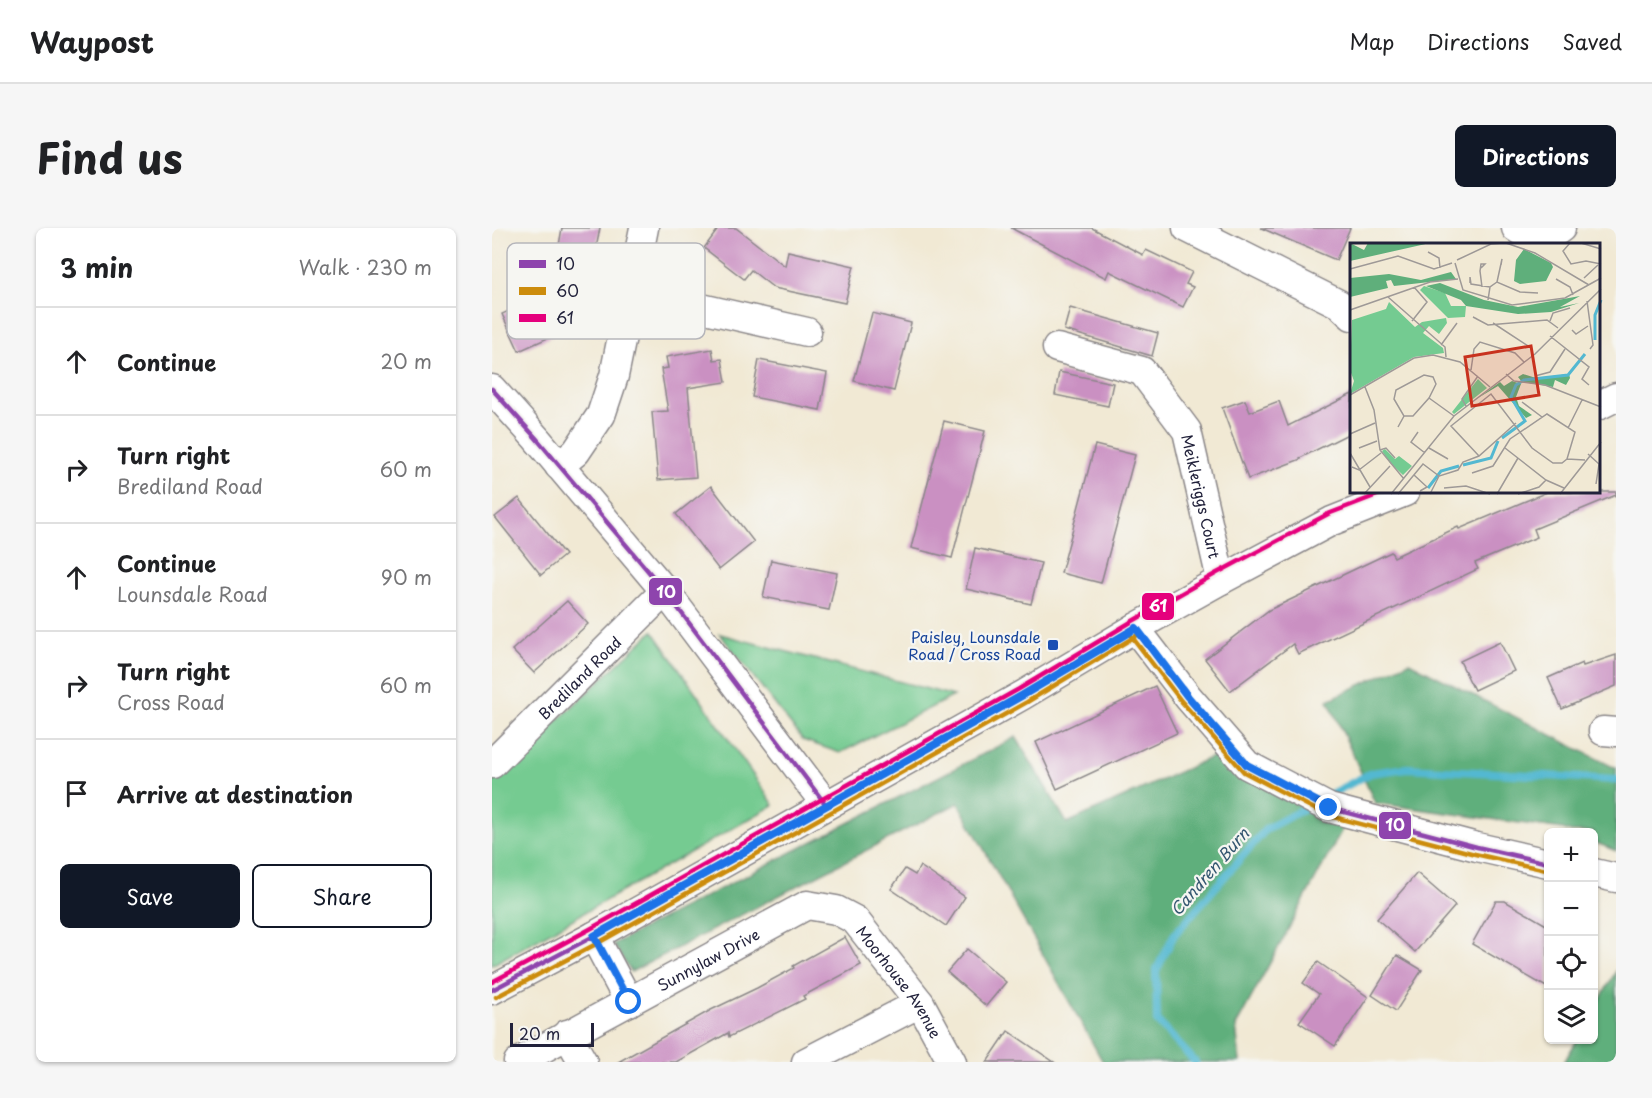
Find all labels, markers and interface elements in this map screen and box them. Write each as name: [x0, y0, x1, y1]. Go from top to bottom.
text: Waypost: [30, 20, 154, 63]
text: Map: [1349, 25, 1394, 57]
text: Directions: [1427, 25, 1529, 57]
text: Saved: [1562, 25, 1622, 57]
text: Find us: [36, 125, 183, 188]
button: Directions: [1455, 125, 1616, 187]
legend: [507, 243, 705, 339]
inset map: [1350, 243, 1601, 494]
text: 3 min: [60, 248, 133, 287]
text: 10: [556, 251, 575, 275]
text: Walk · 230 m: [299, 252, 432, 282]
text: 60: [556, 278, 579, 302]
text: 61: [556, 305, 574, 329]
icon: ahead: [60, 345, 93, 378]
text: Continue: [117, 345, 216, 378]
text: 20 m: [380, 346, 432, 376]
street label: Meikleriggs Court: [1177, 432, 1227, 561]
text: Turn right: [117, 438, 230, 471]
icon: right: [60, 453, 93, 486]
text: 60 m: [380, 454, 432, 484]
text: Brediland Road: [117, 471, 263, 501]
text: Continue: [117, 546, 216, 579]
icon: ahead: [60, 561, 93, 594]
text: 90 m: [381, 562, 432, 592]
line badge: 10: [648, 577, 683, 606]
text: Lounsdale Road: [117, 579, 268, 609]
text: 10: [656, 579, 676, 603]
line badge: 61: [1141, 592, 1175, 621]
text: 61: [1149, 593, 1167, 617]
place label: Paisley, Lounsdale Road / Cross Road: [908, 625, 1041, 665]
street label: Brediland Road: [532, 630, 626, 724]
marker: Paisley, Lounsdale Road / Cross Road: [1046, 638, 1060, 652]
text: Turn right: [117, 654, 230, 687]
icon: right: [60, 669, 93, 702]
text: 60 m: [380, 670, 432, 700]
text: Cross Road: [117, 687, 225, 717]
icon: arrive: [60, 777, 93, 810]
text: Arrive at destination: [117, 777, 353, 810]
route end: [1315, 794, 1341, 820]
line badge: 10: [1378, 811, 1412, 840]
text: 10: [1385, 812, 1405, 836]
water label: Candren Burn: [1164, 821, 1255, 920]
map controls: [1544, 828, 1598, 1044]
button: +: [1544, 828, 1598, 882]
button: Save: [60, 864, 240, 928]
button: Share: [252, 864, 432, 928]
button: −: [1544, 882, 1598, 936]
street label: Moorhouse Avenue: [852, 920, 948, 1042]
street label: Sunnylaw Drive: [652, 922, 763, 996]
button: locate: [1544, 936, 1598, 990]
route start: [615, 988, 641, 1014]
button: layers: [1544, 990, 1598, 1044]
scale bar: [510, 1020, 594, 1048]
text: 20 m: [519, 1021, 560, 1045]

